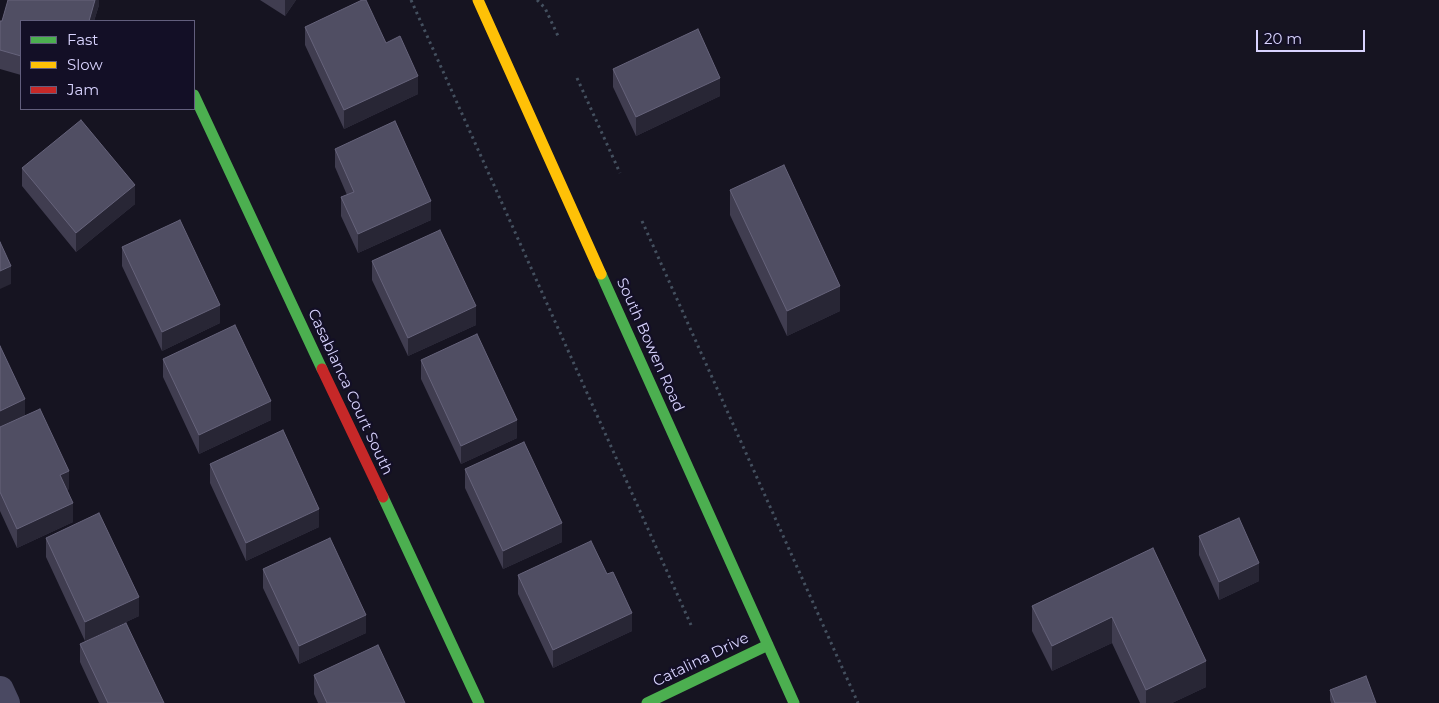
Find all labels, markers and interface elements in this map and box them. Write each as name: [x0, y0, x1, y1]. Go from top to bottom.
legend: [20, 20, 195, 110]
scale bar: [1259, 20, 1368, 52]
text: 20 m: [1264, 29, 1302, 48]
text: Fast: [67, 30, 98, 49]
text: Slow: [67, 55, 103, 74]
text: Jam: [67, 80, 99, 99]
street label: South Bowen Road: [612, 275, 688, 415]
street label: Casablanca Court South: [304, 306, 396, 478]
street label: Catalina Drive: [650, 629, 752, 691]

